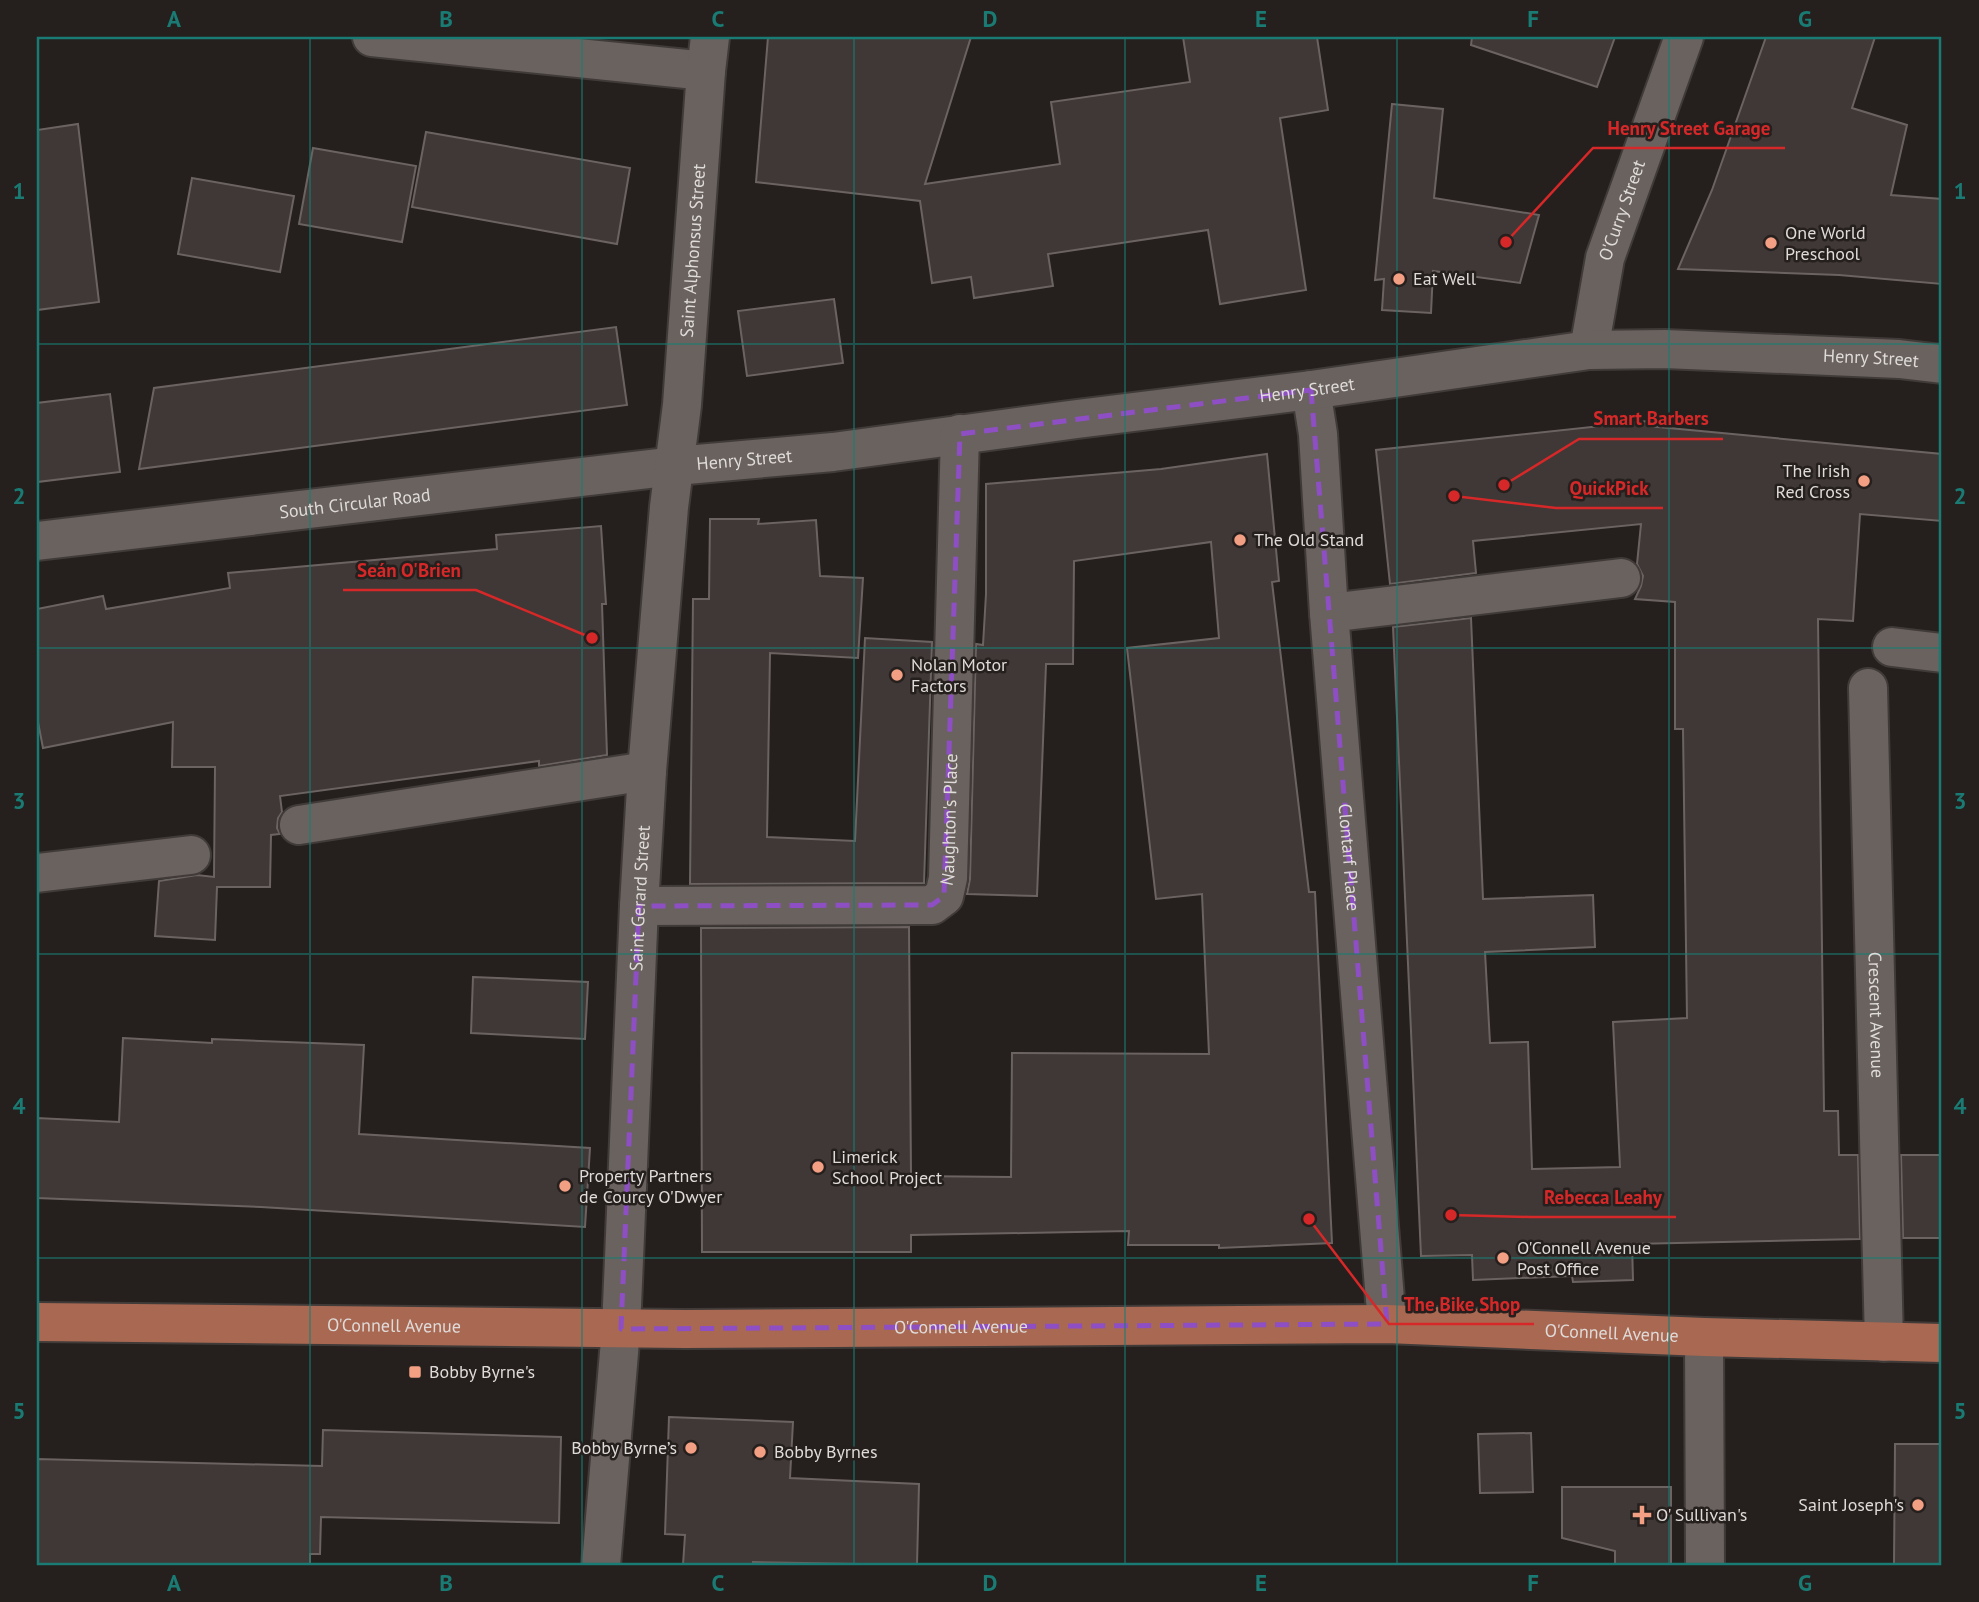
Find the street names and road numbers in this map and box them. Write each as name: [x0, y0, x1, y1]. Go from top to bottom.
street label: O'Curry Street: [1593, 157, 1650, 264]
street label: Saint Alphonsus Street: [675, 163, 710, 338]
street label: Henry Street: [1823, 344, 1920, 372]
street label: Henry Street: [1258, 372, 1356, 407]
street label: Henry Street: [696, 444, 793, 475]
street label: South Circular Road: [278, 483, 432, 523]
street label: Naughton's Place: [935, 753, 962, 888]
street label: Clontarf Place: [1334, 803, 1365, 912]
street label: Saint Gerard Street: [624, 825, 655, 972]
street label: Crescent Avenue: [1863, 952, 1890, 1078]
street label: O'Connell Avenue: [327, 1313, 461, 1338]
street label: O'Connell Avenue: [894, 1315, 1028, 1339]
street label: O'Connell Avenue: [1544, 1318, 1679, 1347]

